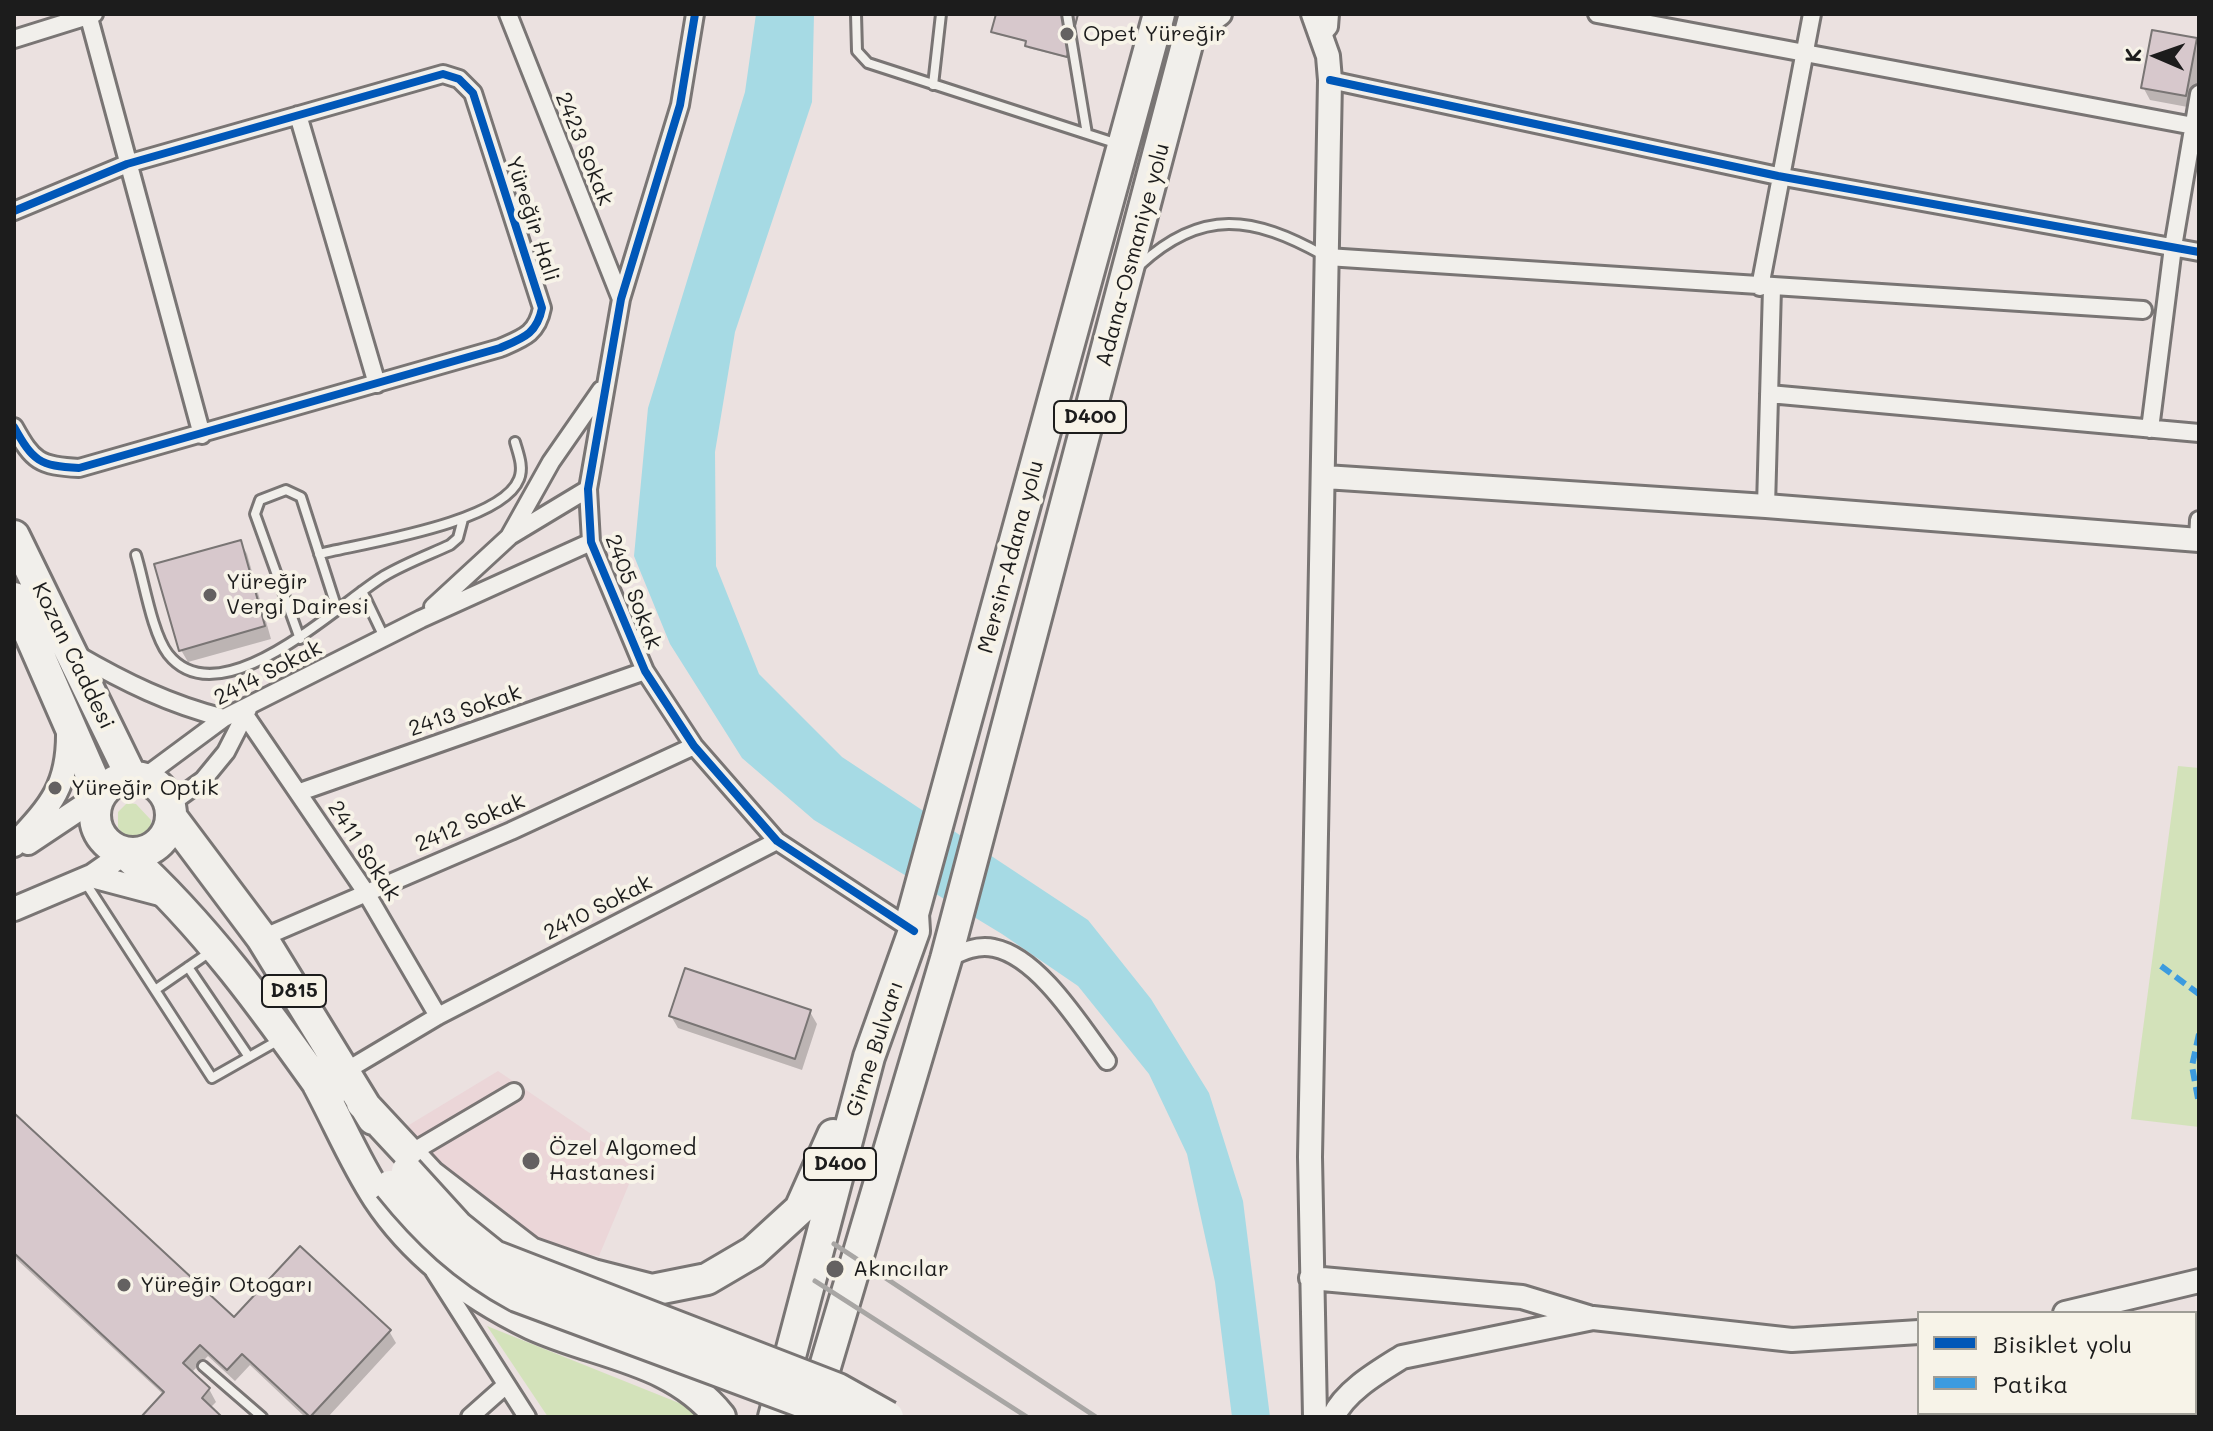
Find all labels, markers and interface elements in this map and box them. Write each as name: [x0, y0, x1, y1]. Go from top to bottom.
north arrow: [2117, 16, 2197, 96]
place label: Opet Yüreğir: [1083, 21, 1226, 47]
marker: Opet Yüreğir: [1058, 25, 1076, 43]
text: K: [2118, 47, 2147, 63]
street label: 2423 Sokak: [549, 88, 619, 210]
street label: Adana-Osmaniye yolu: [1090, 140, 1176, 370]
street label: Yüreğir Hali: [499, 153, 565, 285]
road number: D400: [1054, 401, 1126, 433]
street label: Mersin-Adana yolu: [972, 457, 1050, 657]
street label: 2405 Sokak: [599, 531, 667, 653]
place label: Yüreğir Vergi Dairesi: [226, 569, 369, 620]
street label: Kozan Caddesi: [26, 578, 120, 734]
marker: Yüreğir Vergi Dairesi: [201, 586, 219, 604]
street label: 2414 Sokak: [210, 635, 326, 711]
street label: 2413 Sokak: [405, 679, 525, 743]
place label: Yüreğir Optik: [71, 775, 219, 801]
marker: Yüreğir Optik: [46, 779, 64, 797]
street label: 2412 Sokak: [411, 788, 529, 858]
street label: 2411 Sokak: [322, 796, 406, 906]
street label: 2410 Sokak: [539, 869, 657, 947]
road number: D815: [262, 975, 326, 1007]
street label: Girne Bulvarı: [841, 978, 909, 1120]
place label: Özel Algomed Hastanesi: [549, 1135, 696, 1186]
road number: D400: [804, 1148, 876, 1180]
marker: Özel Algomed Hastanesi: [520, 1150, 542, 1172]
place label: Akıncılar: [853, 1256, 949, 1282]
marker: Akıncılar: [824, 1258, 846, 1280]
place label: Yüreğir Otogarı: [140, 1272, 313, 1298]
marker: Yüreğir Otogarı: [115, 1276, 133, 1294]
legend: [1917, 1311, 2197, 1415]
text: Bisiklet yolu: [1993, 1328, 2132, 1359]
text: Patika: [1993, 1368, 2068, 1399]

